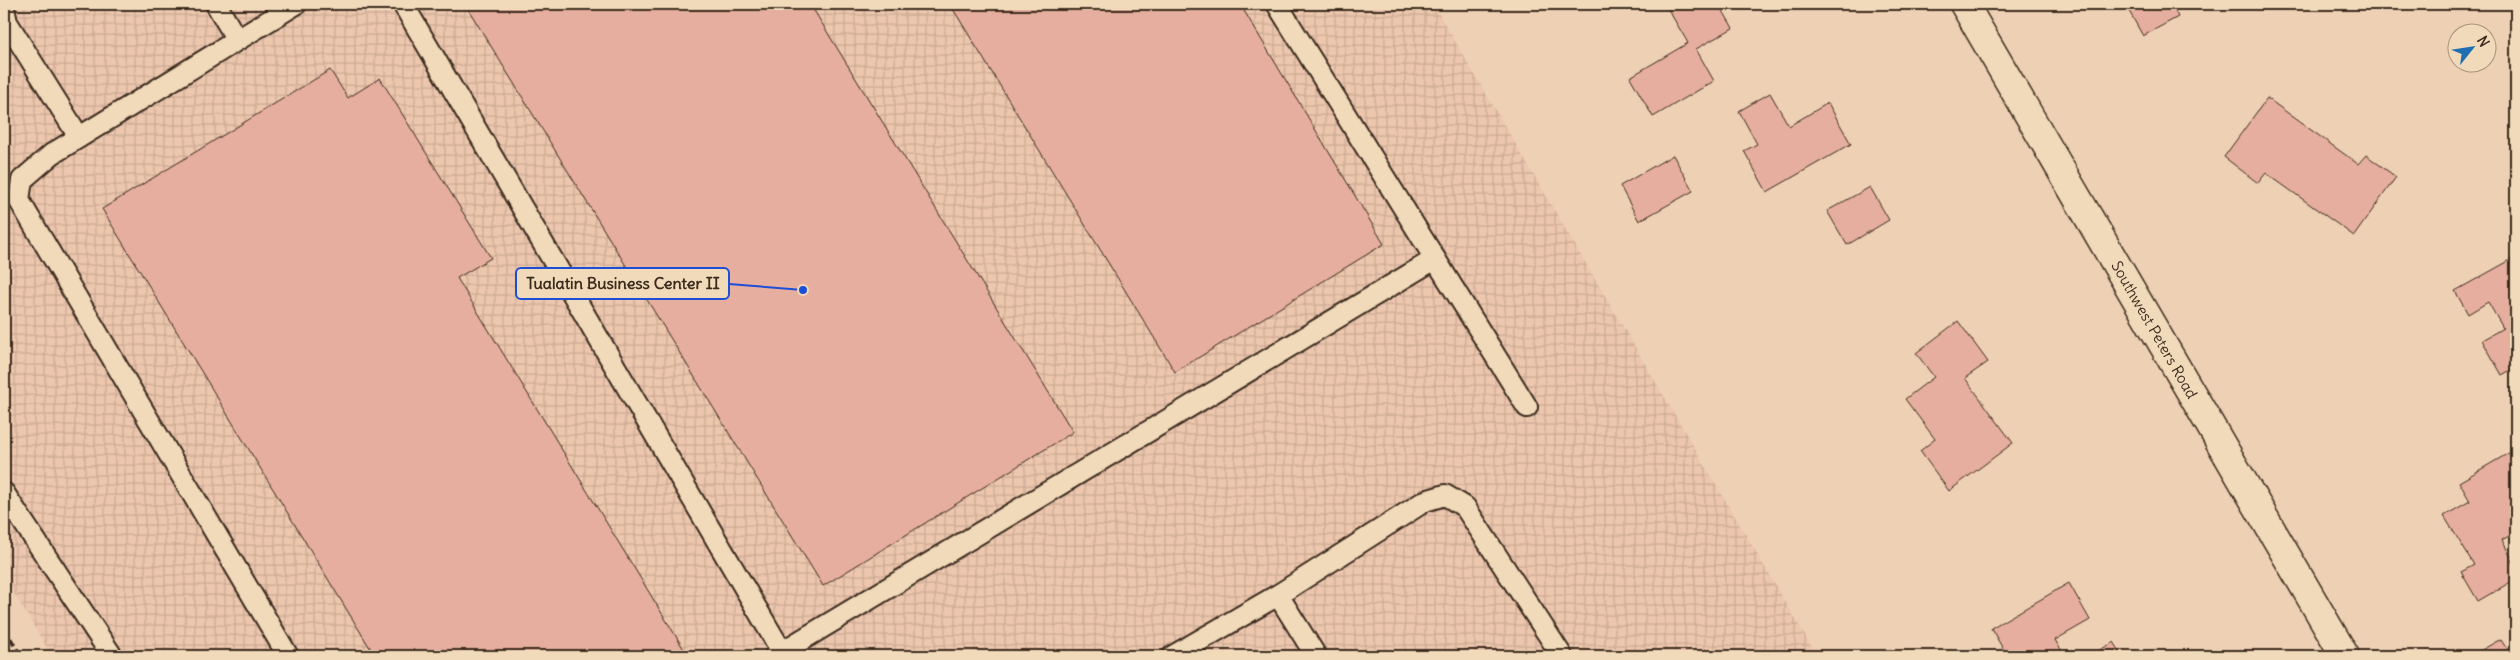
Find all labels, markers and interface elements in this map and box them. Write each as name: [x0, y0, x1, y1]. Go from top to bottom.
north arrow: [2448, 22, 2498, 72]
text: N: [2473, 33, 2493, 50]
street label: Southwest Peters Road: [2107, 258, 2202, 402]
callout: Tualatin Business Center II: [516, 268, 729, 299]
text: Tualatin Business Center II: [526, 273, 720, 293]

